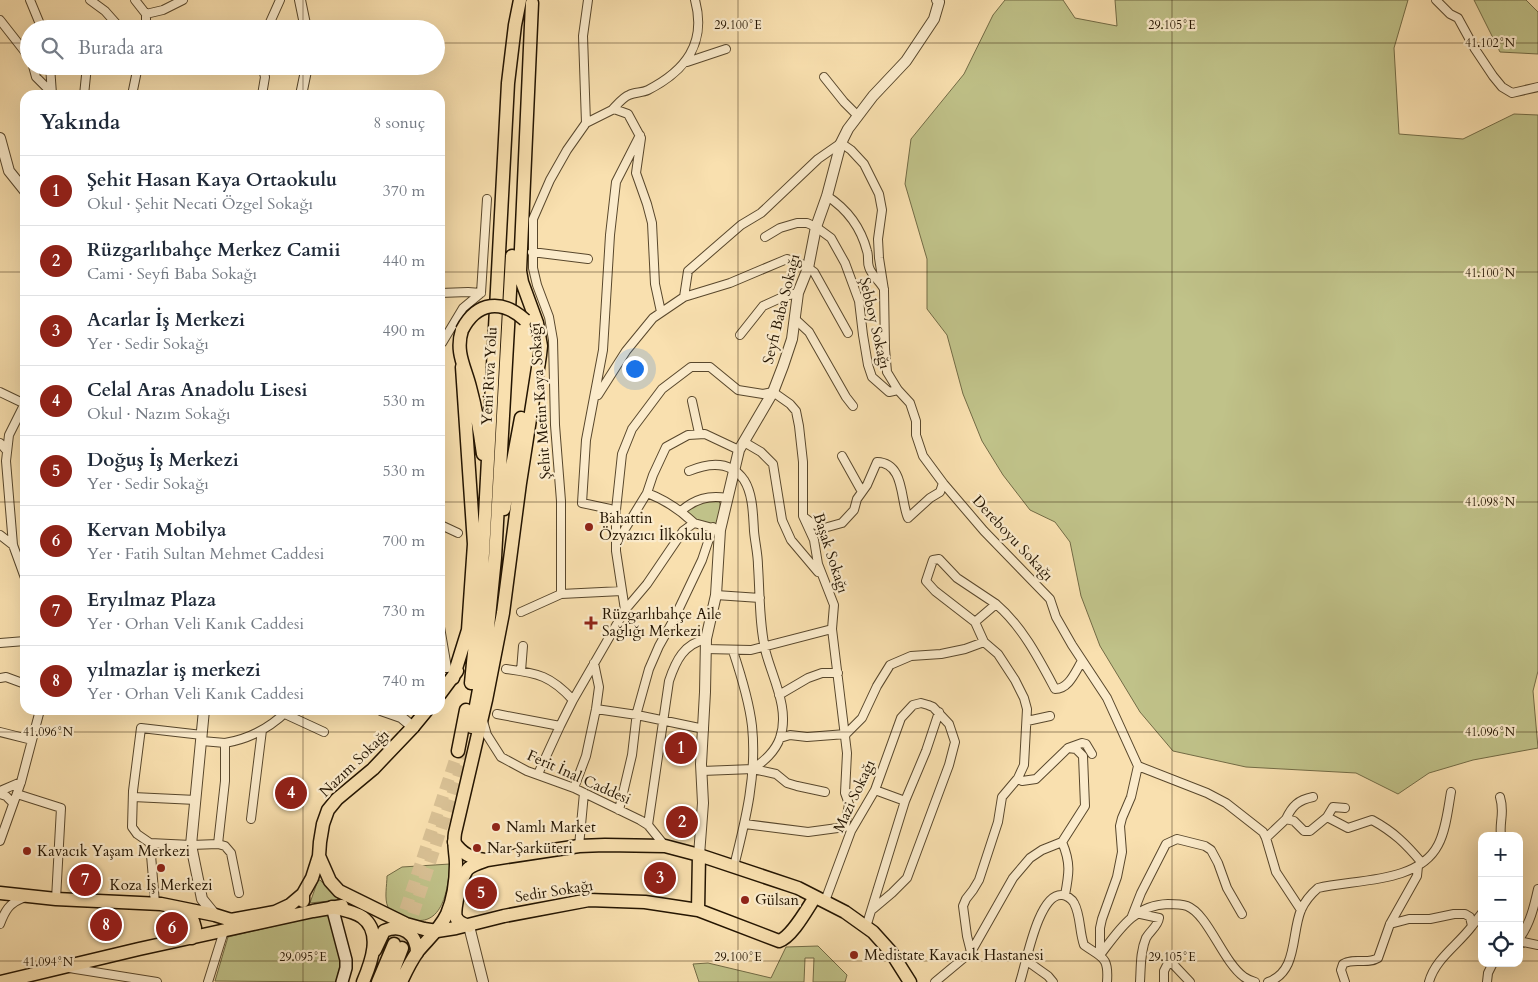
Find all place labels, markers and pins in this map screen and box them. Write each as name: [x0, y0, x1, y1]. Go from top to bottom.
place label: Bahattin Özyazıcı İlkokulu: [599, 508, 712, 545]
marker: Bahattin Özyazıcı İlkokulu: [583, 521, 595, 533]
place label: Rüzgarlıbahçe Aile Sağlığı Merkezi: [602, 604, 722, 641]
marker: Rüzgarlıbahçe Aile Sağlığı Merkezi: [584, 616, 598, 630]
pin: 1: [665, 729, 697, 767]
pin: 4: [275, 774, 307, 812]
pin: 2: [666, 803, 698, 841]
place label: Namlı Market: [506, 817, 596, 837]
marker: Namlı Market: [490, 821, 502, 833]
place label: Nar Şarküteri: [487, 838, 573, 858]
place label: Kavacık Yaşam Merkezi: [37, 841, 190, 861]
marker: Nar Şarküteri: [471, 842, 483, 854]
marker: Kavacık Yaşam Merkezi: [21, 845, 33, 857]
pin: 3: [644, 859, 676, 897]
pin: 7: [69, 861, 101, 899]
marker: Koza İş Merkezi: [155, 862, 167, 874]
pin: 5: [465, 874, 497, 912]
place label: Koza İş Merkezi: [110, 875, 212, 895]
place label: Gülsan: [755, 890, 799, 910]
marker: Gülsan: [739, 894, 751, 906]
pin: 8: [90, 906, 122, 944]
pin: 6: [156, 909, 188, 947]
place label: Medistate Kavacık Hastanesi: [864, 945, 1044, 965]
marker: Medistate Kavacık Hastanesi: [848, 949, 860, 961]

